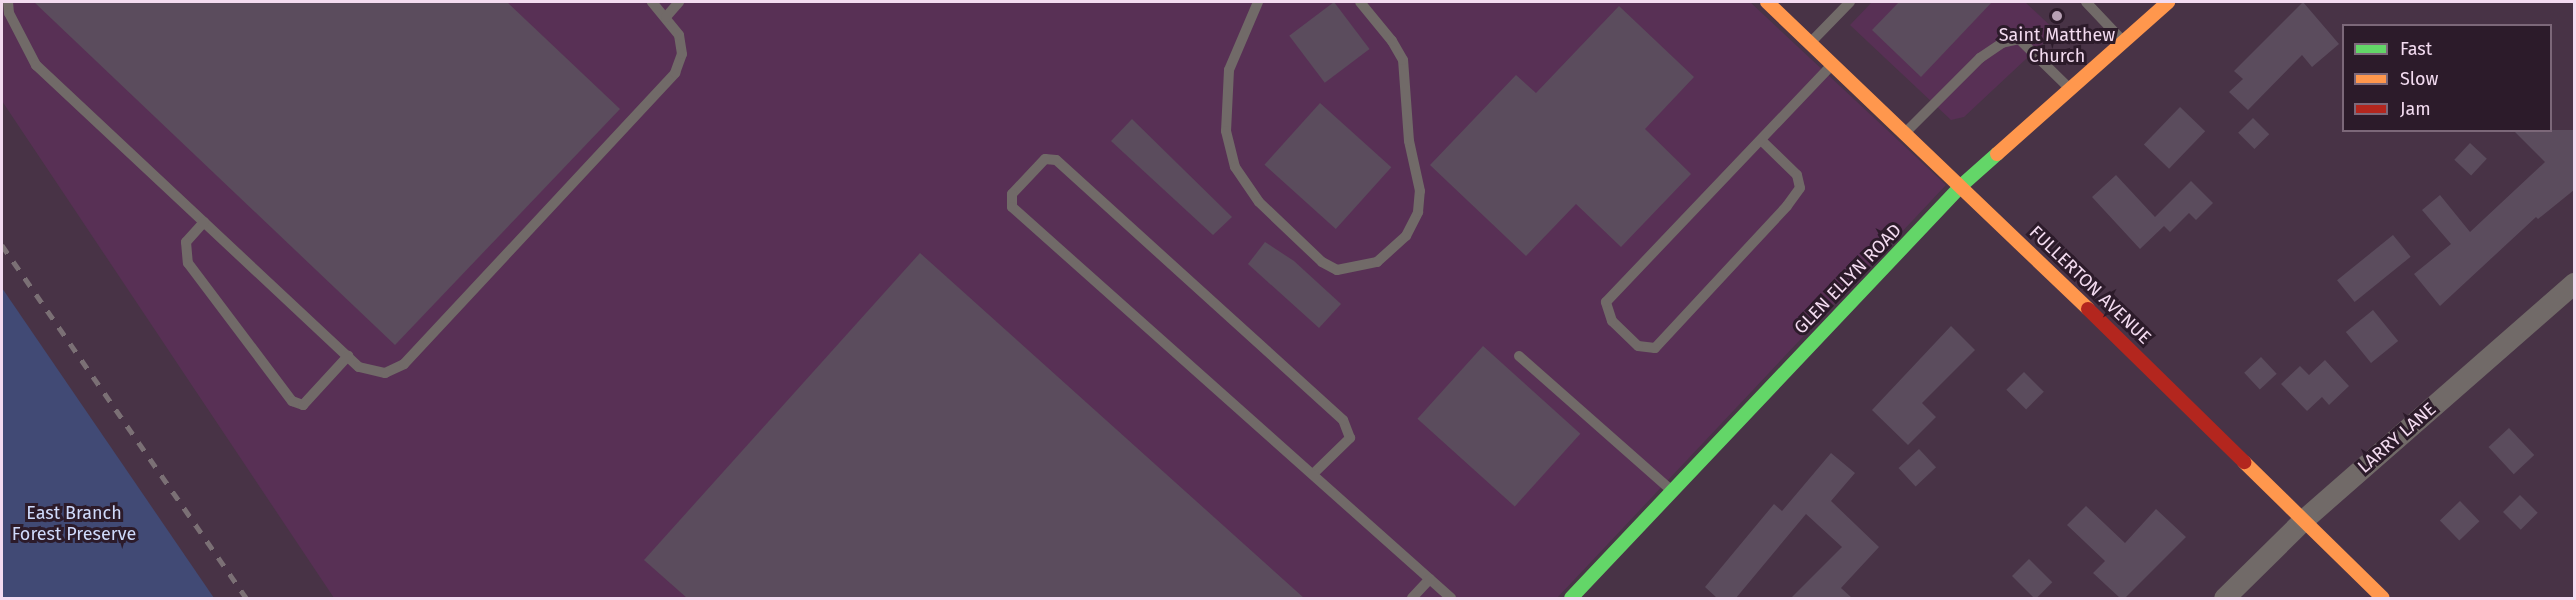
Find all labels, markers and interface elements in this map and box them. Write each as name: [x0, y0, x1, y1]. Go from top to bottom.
marker: Saint Matthew Church: [2050, 9, 2064, 23]
legend: [2342, 24, 2552, 132]
place label: Saint Matthew Church: [1999, 25, 2115, 68]
text: Fast: [2400, 38, 2432, 60]
text: Slow: [2400, 68, 2438, 90]
text: Jam: [2400, 98, 2431, 120]
street label: GLEN ELLYN ROAD: [1790, 219, 1906, 339]
street label: FULLERTON AVENUE: [2025, 221, 2155, 349]
street label: LARRY LANE: [2354, 398, 2440, 478]
park label: East Branch Forest Preserve: [12, 503, 136, 546]

